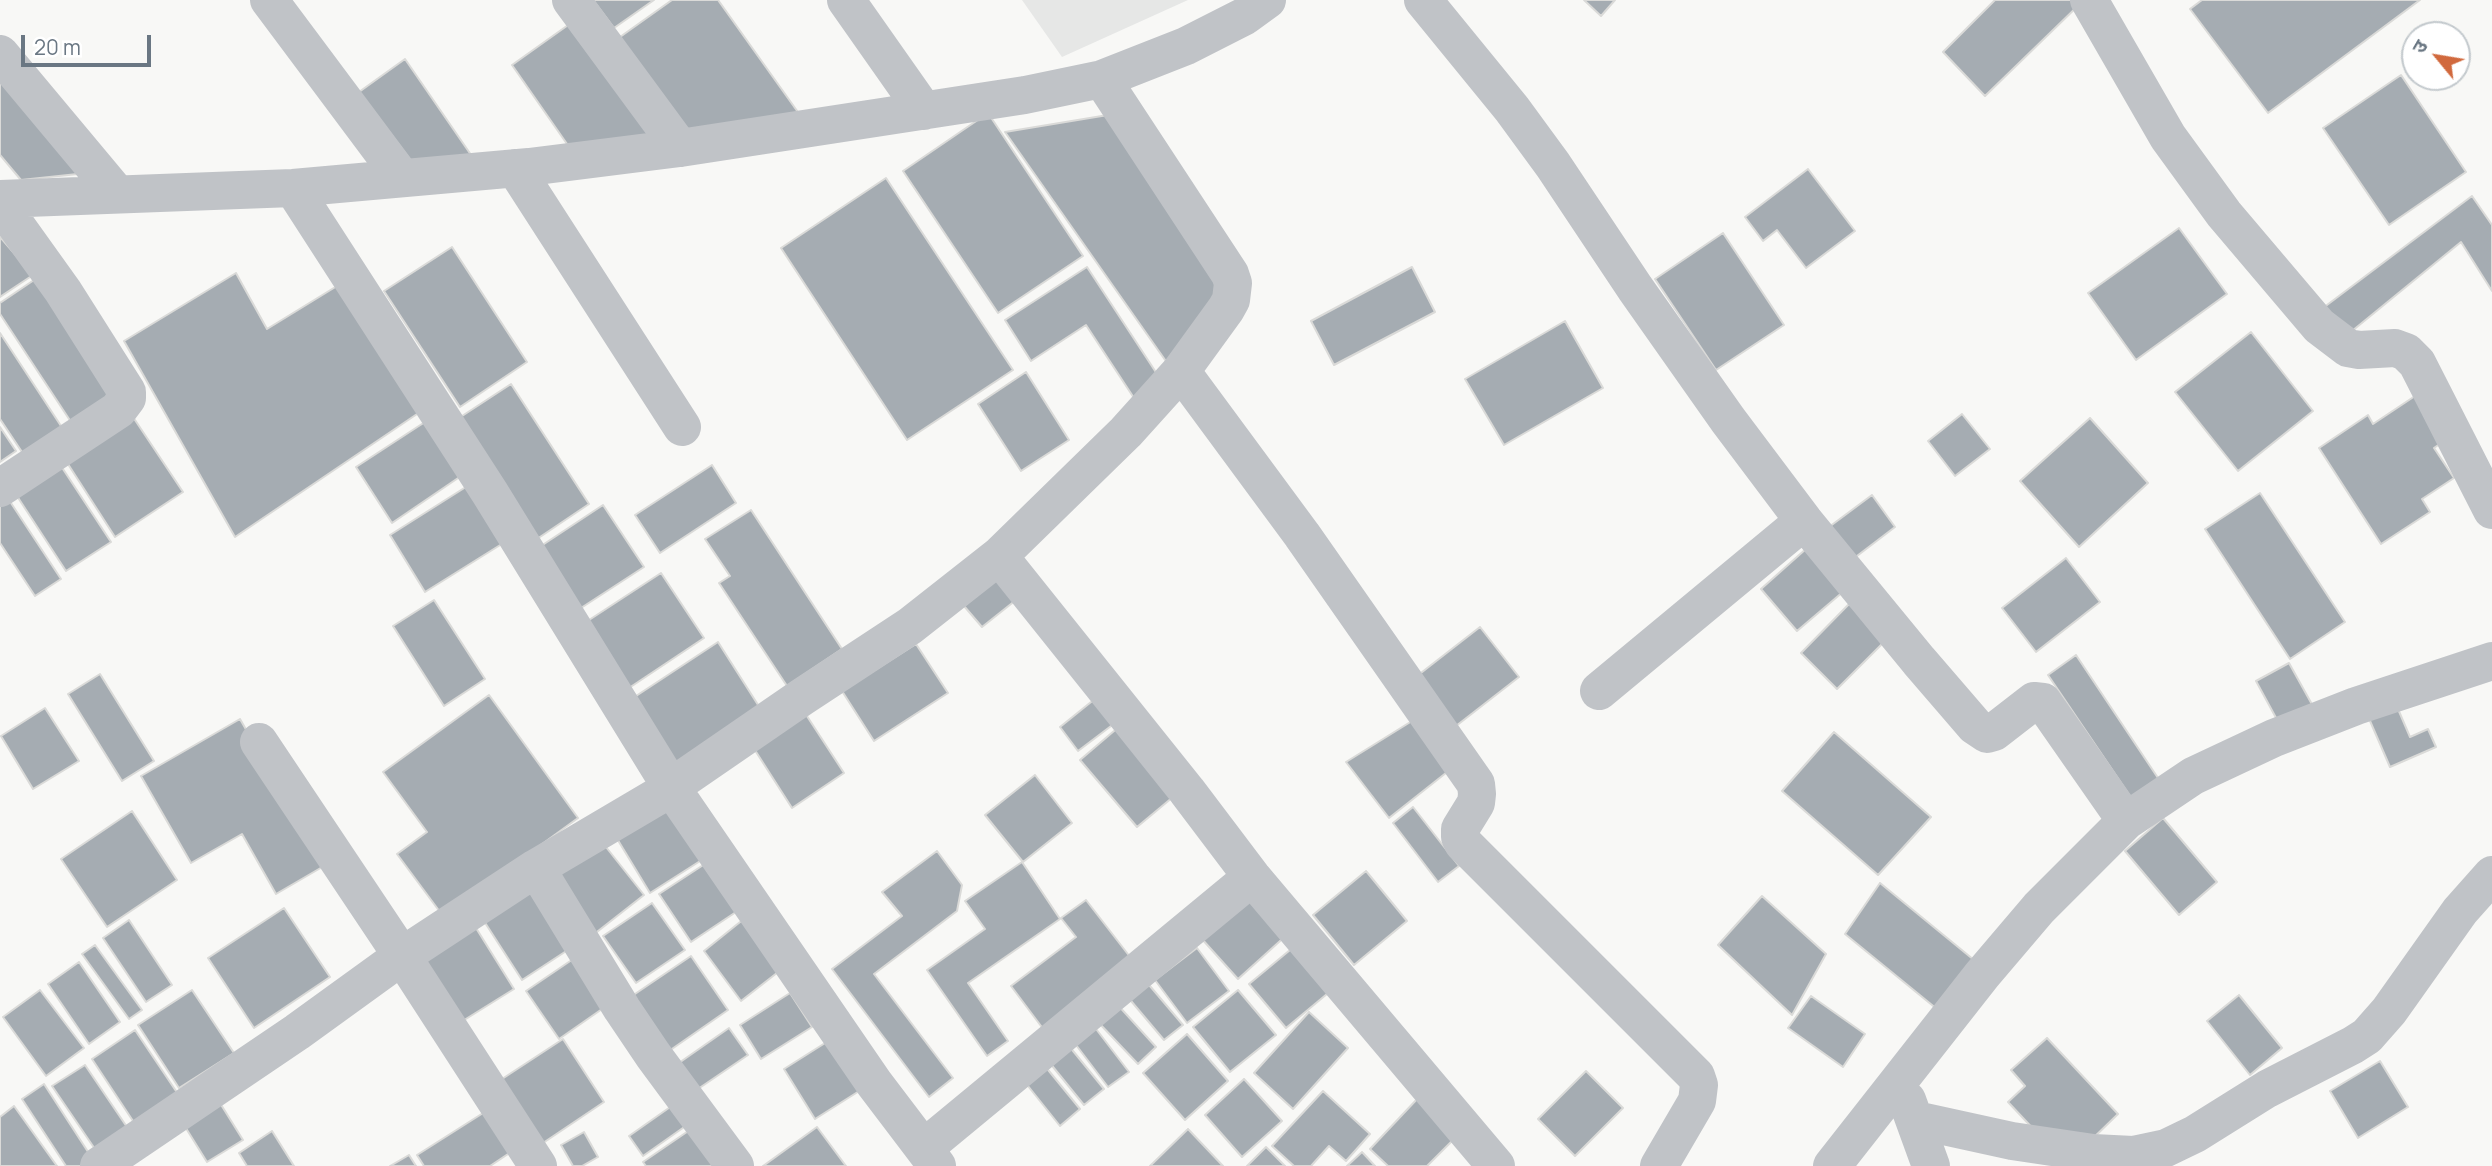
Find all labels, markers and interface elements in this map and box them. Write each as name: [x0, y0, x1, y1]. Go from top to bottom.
scale bar: [24, 21, 154, 65]
north arrow: [2401, 21, 2471, 91]
text: 20 m: [34, 33, 81, 61]
text: उ: [2406, 35, 2434, 58]

